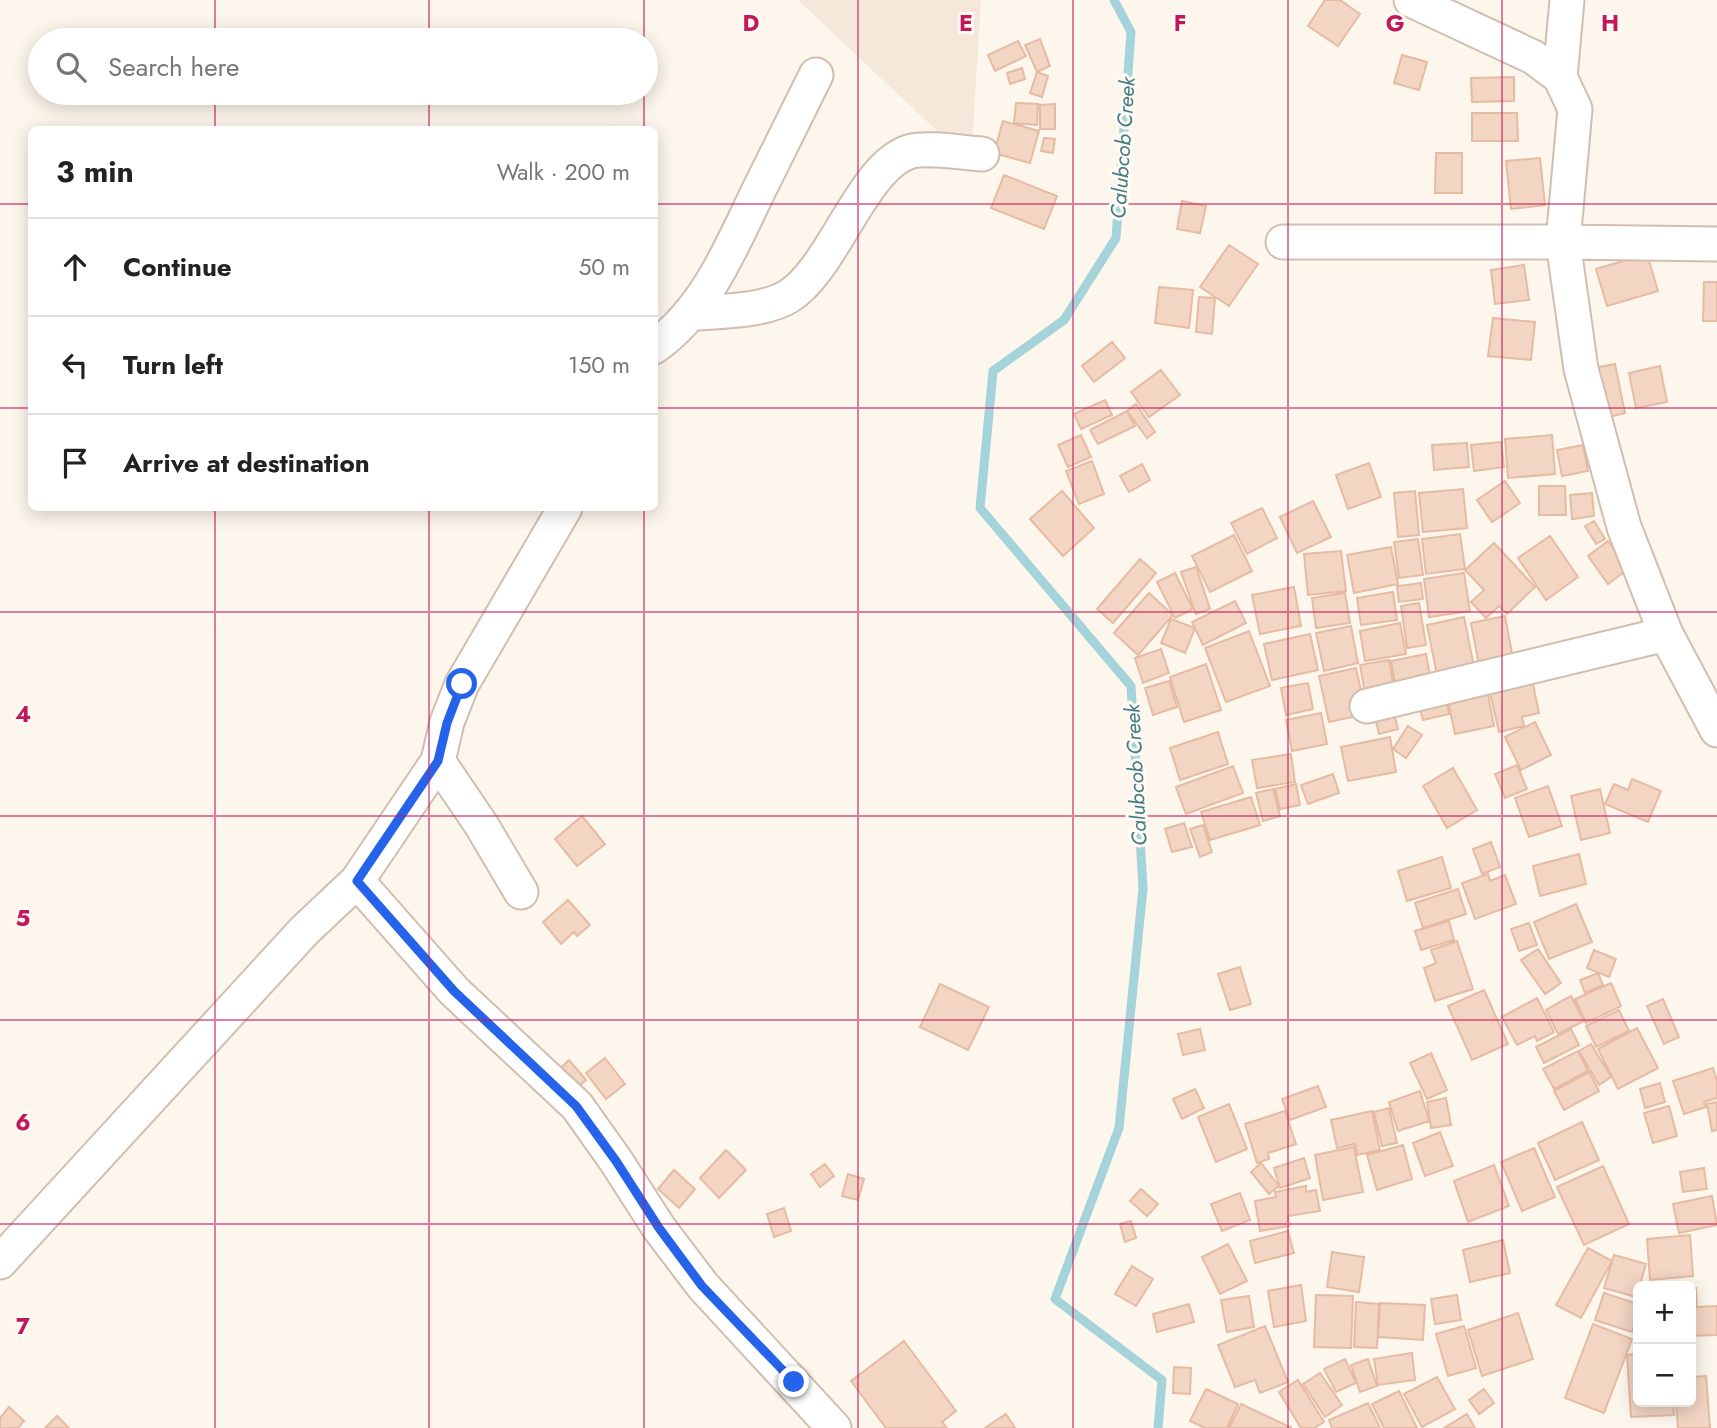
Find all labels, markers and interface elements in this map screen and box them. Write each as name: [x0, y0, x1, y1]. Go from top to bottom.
text: D: [743, 6, 760, 40]
text: E: [959, 6, 973, 40]
text: F: [1174, 6, 1186, 40]
text: G: [1386, 6, 1404, 40]
text: H: [1601, 6, 1619, 40]
search box: [28, 28, 658, 105]
icon: search: [52, 48, 90, 86]
text: Search here: [108, 48, 240, 86]
water label: Calubcob Creek: [1103, 75, 1143, 220]
text: 3 min: [56, 150, 134, 193]
text: Walk · 200 m: [497, 155, 630, 189]
icon: ahead: [56, 248, 94, 286]
text: Continue: [123, 248, 232, 286]
text: 50 m: [578, 250, 630, 284]
icon: left: [56, 346, 94, 384]
text: Turn left: [123, 346, 223, 384]
text: 150 m: [568, 348, 630, 382]
icon: arrive: [56, 444, 94, 482]
text: Arrive at destination: [123, 444, 370, 482]
route start: [446, 668, 477, 699]
text: 4: [15, 697, 31, 731]
water label: Calubcob Creek: [1117, 702, 1155, 847]
text: 5: [16, 901, 30, 935]
text: 6: [15, 1105, 31, 1139]
map controls: [1633, 1281, 1696, 1407]
button: +: [1633, 1281, 1696, 1344]
text: 7: [16, 1309, 30, 1343]
button: −: [1633, 1344, 1696, 1407]
route end: [778, 1366, 809, 1397]

